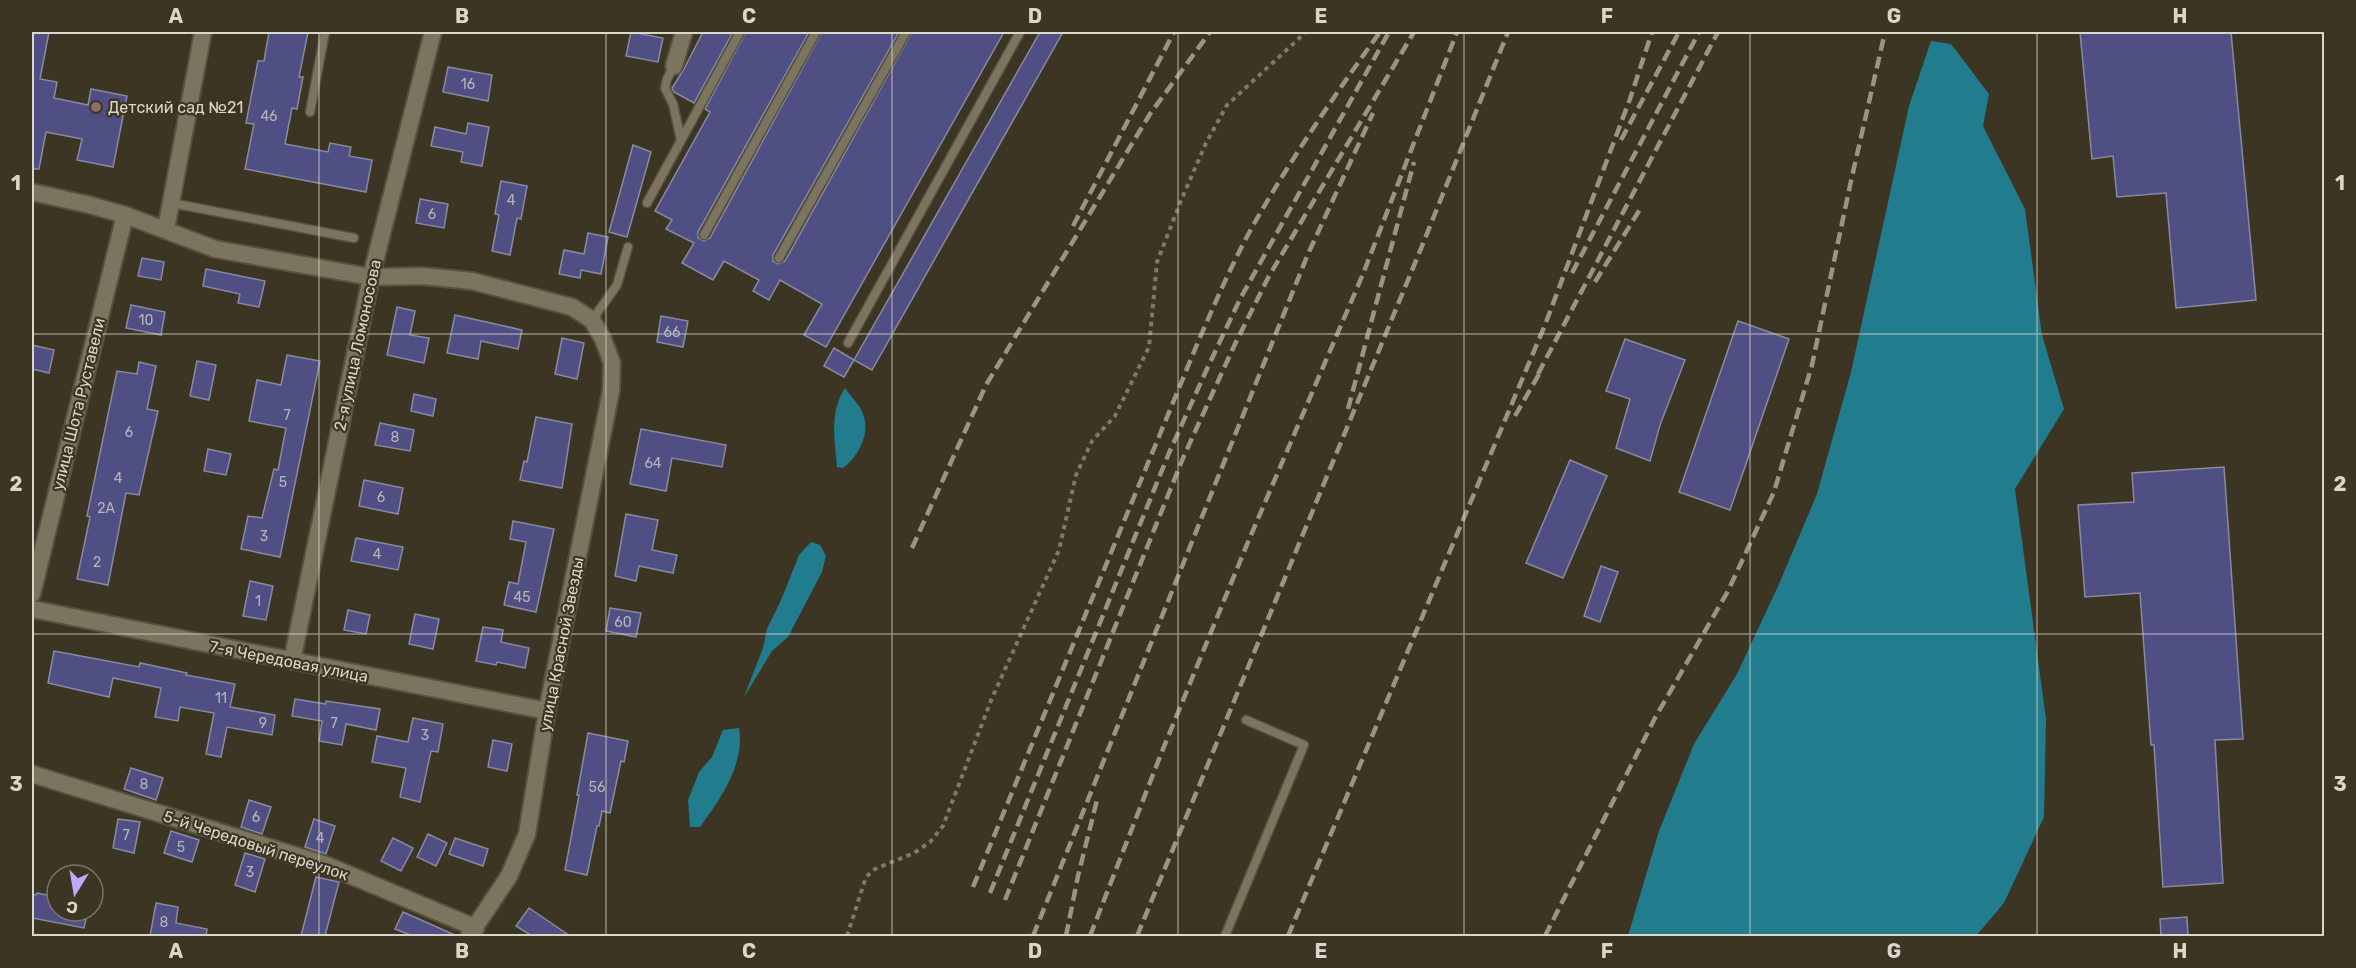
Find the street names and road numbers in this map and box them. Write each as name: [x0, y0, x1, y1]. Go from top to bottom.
street label: 2-я улица Ломоносова: [330, 258, 385, 432]
street label: улица Шота Руставели: [48, 316, 109, 492]
street label: улица Красной Звезды: [535, 555, 588, 733]
street label: 7-я Чередовая улица: [208, 637, 370, 686]
street label: 5-й Чередовый переулок: [161, 806, 351, 884]

